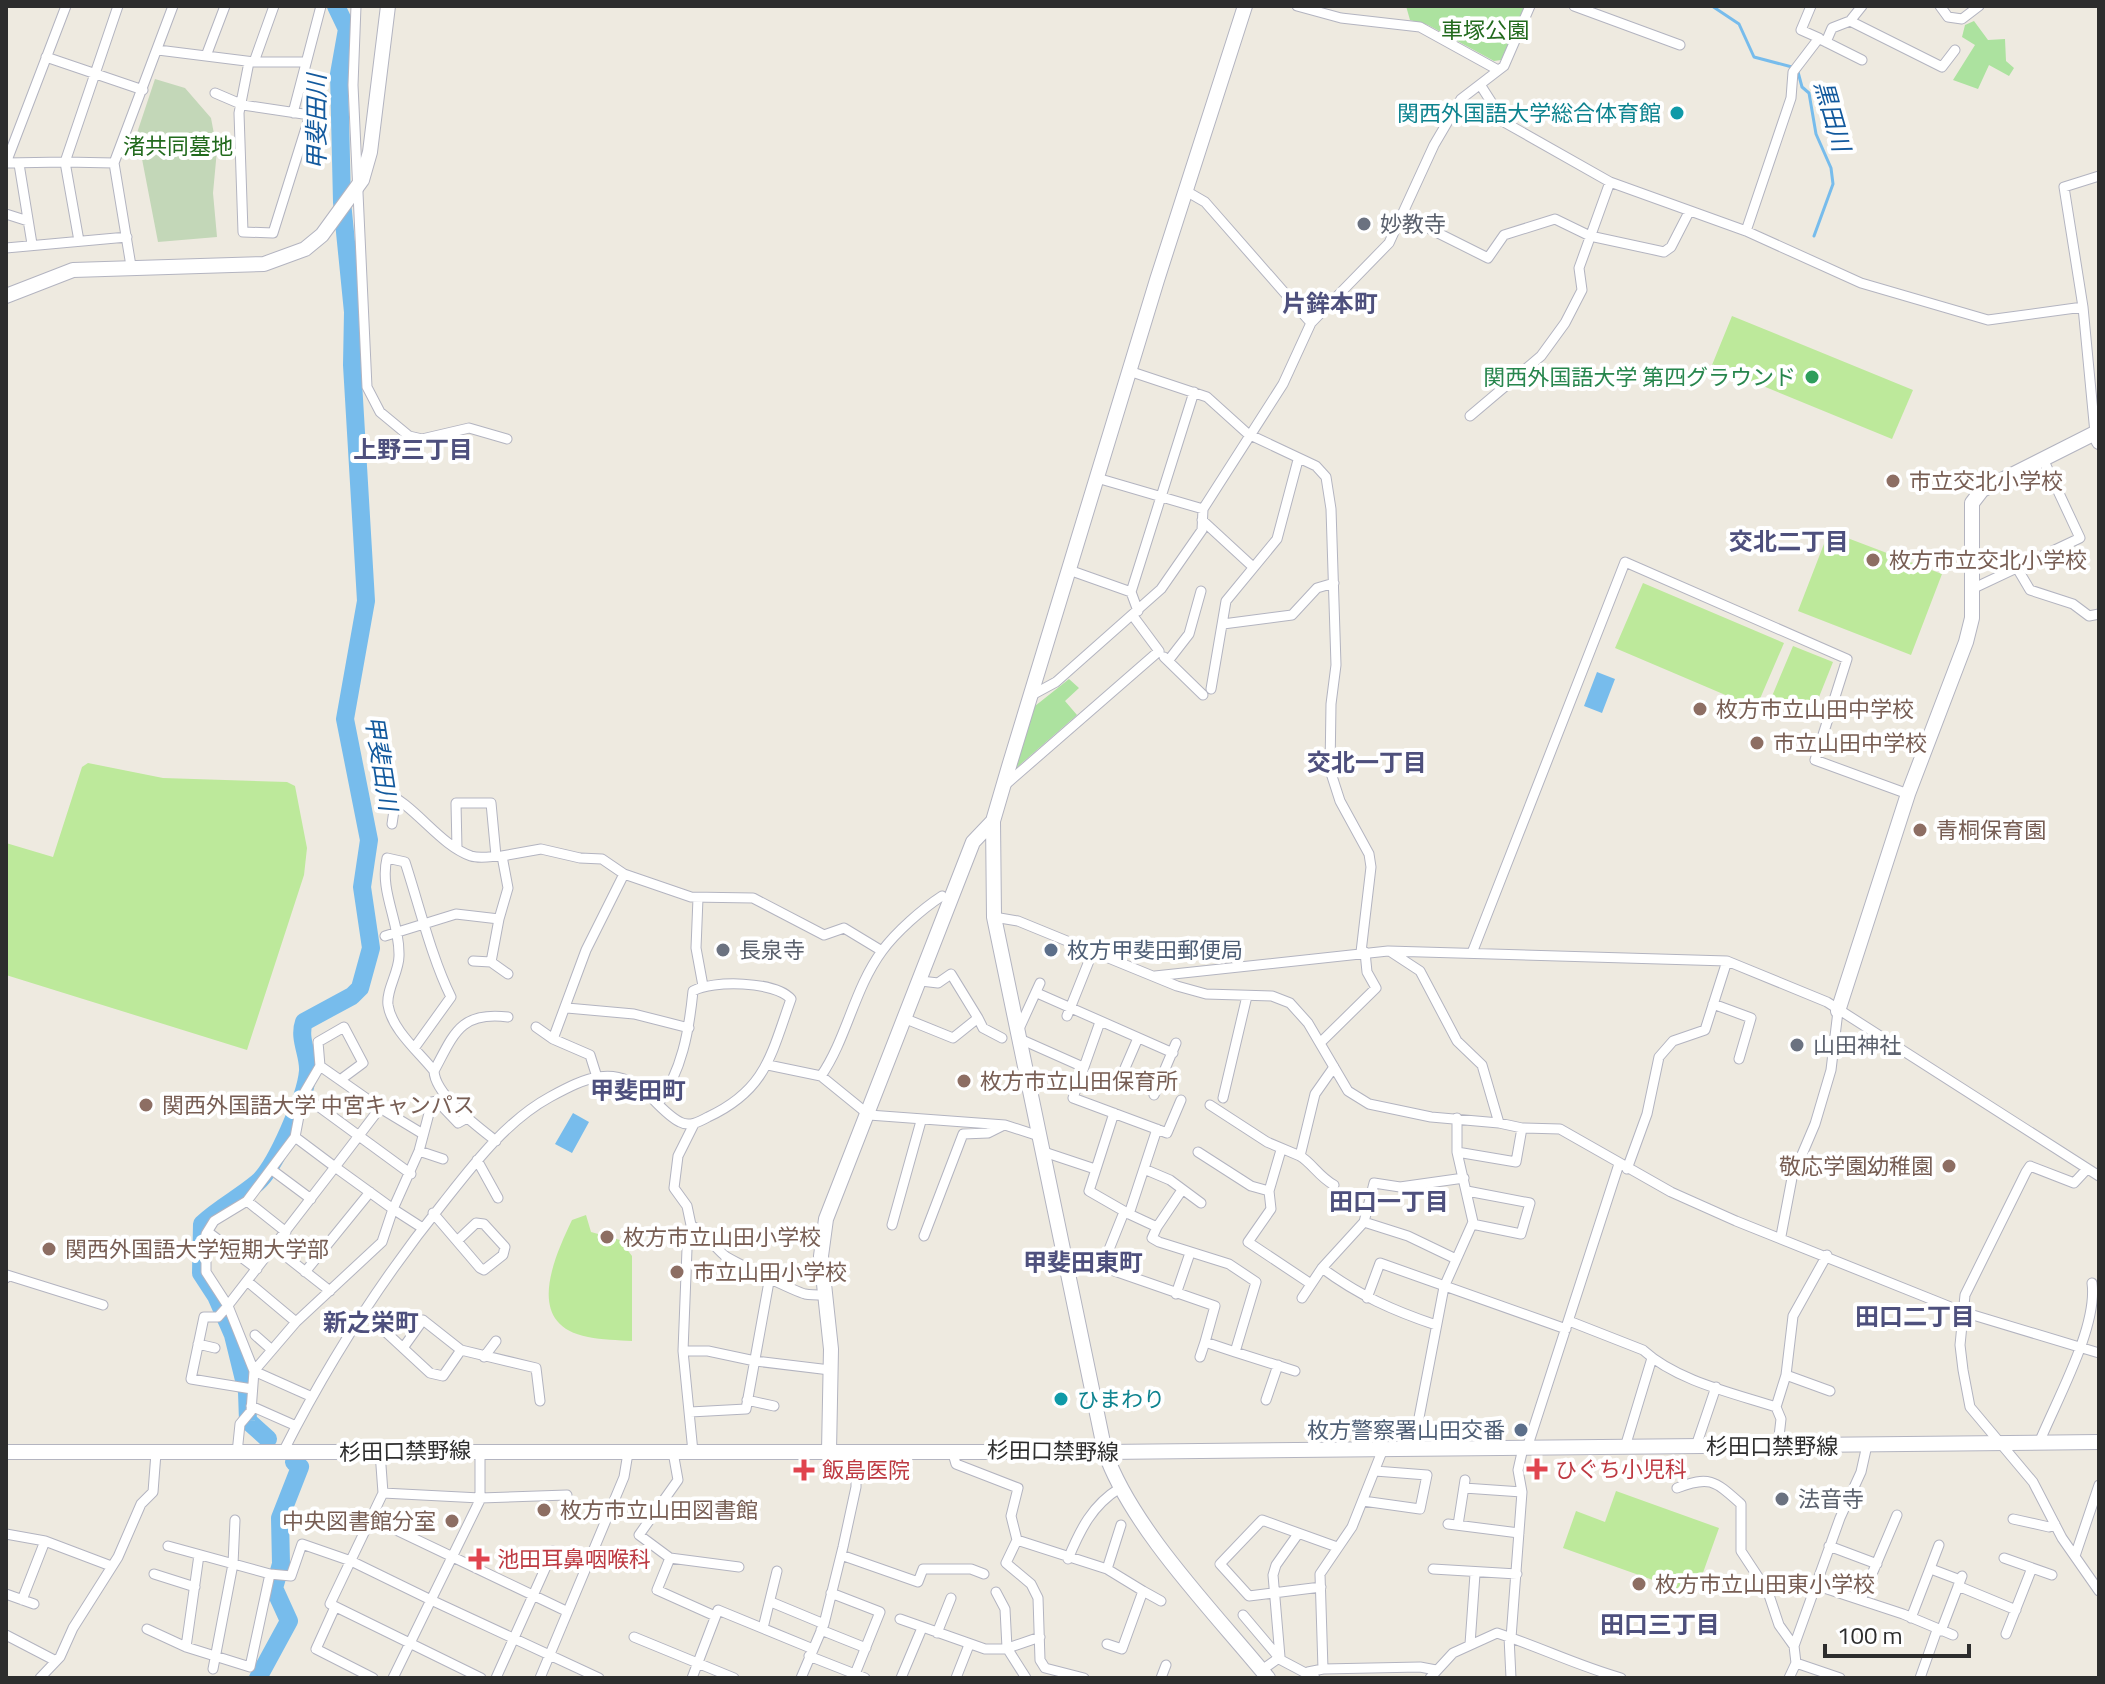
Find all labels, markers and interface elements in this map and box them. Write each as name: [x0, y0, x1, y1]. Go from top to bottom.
park label: 車塚公園: [1441, 13, 1529, 47]
water label: 甲斐田川: [298, 71, 334, 170]
water label: 黒田川: [1806, 76, 1861, 158]
place label: 関西外国語大学総合体育館: [1397, 96, 1661, 130]
marker: 関西外国語大学総合体育館: [1668, 104, 1686, 122]
park label: 渚共同墓地: [123, 129, 233, 163]
place label: 妙教寺: [1380, 207, 1446, 241]
marker: 妙教寺: [1355, 215, 1373, 233]
district label: 片鉾本町: [1282, 285, 1378, 321]
place label: 関西外国語大学 第四グラウンド: [1483, 360, 1796, 394]
marker: 関西外国語大学 第四グラウンド: [1803, 368, 1821, 386]
district label: 上野三丁目: [353, 431, 473, 467]
place label: 市立交北小学校: [1909, 464, 2063, 498]
marker: 市立交北小学校: [1884, 472, 1902, 490]
district label: 交北二丁目: [1729, 523, 1849, 559]
place label: 枚方市立交北小学校: [1889, 543, 2087, 577]
marker: 枚方市立交北小学校: [1864, 551, 1882, 569]
place label: 枚方市立山田中学校: [1716, 692, 1914, 726]
marker: 枚方市立山田中学校: [1691, 700, 1709, 718]
water label: 甲斐田川: [357, 713, 408, 816]
place label: 市立山田中学校: [1773, 726, 1927, 760]
marker: 市立山田中学校: [1748, 734, 1766, 752]
district label: 交北一丁目: [1307, 744, 1427, 780]
place label: 青桐保育園: [1936, 813, 2046, 847]
marker: 青桐保育園: [1911, 821, 1929, 839]
place label: 長泉寺: [739, 933, 805, 967]
place label: 枚方甲斐田郵便局: [1067, 933, 1243, 967]
marker: 長泉寺: [714, 941, 732, 959]
marker: 枚方甲斐田郵便局: [1042, 941, 1060, 959]
place label: 山田神社: [1813, 1028, 1901, 1062]
marker: 山田神社: [1788, 1036, 1806, 1054]
place label: 枚方市立山田保育所: [980, 1064, 1178, 1098]
district label: 甲斐田町: [590, 1072, 686, 1108]
marker: 枚方市立山田保育所: [955, 1072, 973, 1090]
place label: 関西外国語大学 中宮キャンパス: [162, 1088, 475, 1122]
marker: 関西外国語大学 中宮キャンパス: [137, 1096, 155, 1114]
place label: 敬応学園幼稚園: [1779, 1149, 1933, 1183]
marker: 敬応学園幼稚園: [1940, 1157, 1958, 1175]
district label: 田口一丁目: [1329, 1183, 1449, 1219]
place label: 枚方市立山田小学校: [623, 1220, 821, 1254]
marker: 枚方市立山田小学校: [598, 1228, 616, 1246]
place label: 関西外国語大学短期大学部: [65, 1232, 329, 1266]
marker: 関西外国語大学短期大学部: [40, 1240, 58, 1258]
district label: 甲斐田東町: [1023, 1244, 1143, 1280]
place label: 市立山田小学校: [693, 1255, 847, 1289]
marker: 市立山田小学校: [668, 1263, 686, 1281]
district label: 田口二丁目: [1855, 1298, 1975, 1334]
district label: 新之栄町: [323, 1304, 419, 1340]
place label: ひまわり: [1077, 1382, 1165, 1416]
marker: ひまわり: [1052, 1390, 1070, 1408]
place label: 枚方警察署山田交番: [1307, 1413, 1505, 1447]
marker: 枚方警察署山田交番: [1512, 1421, 1530, 1439]
street label: 杉田口禁野線: [1706, 1429, 1838, 1463]
street label: 杉田口禁野線: [339, 1433, 471, 1469]
street label: 杉田口禁野線: [987, 1433, 1119, 1469]
place label: ひぐち小児科: [1555, 1452, 1687, 1486]
place label: 飯島医院: [822, 1453, 910, 1487]
marker: ひぐち小児科: [1526, 1458, 1548, 1480]
marker: 飯島医院: [793, 1459, 815, 1481]
place label: 法音寺: [1798, 1482, 1864, 1516]
marker: 法音寺: [1773, 1490, 1791, 1508]
place label: 枚方市立山田図書館: [560, 1493, 758, 1527]
marker: 枚方市立山田図書館: [535, 1501, 553, 1519]
place label: 中央図書館分室: [282, 1504, 436, 1538]
marker: 中央図書館分室: [443, 1512, 461, 1530]
place label: 池田耳鼻咽喉科: [497, 1542, 651, 1576]
marker: 池田耳鼻咽喉科: [468, 1548, 490, 1570]
place label: 枚方市立山田東小学校: [1655, 1567, 1875, 1601]
marker: 枚方市立山田東小学校: [1630, 1575, 1648, 1593]
district label: 田口三丁目: [1600, 1606, 1720, 1642]
scale bar: [1825, 1608, 1969, 1658]
text: 100 m: [1837, 1617, 1903, 1653]

